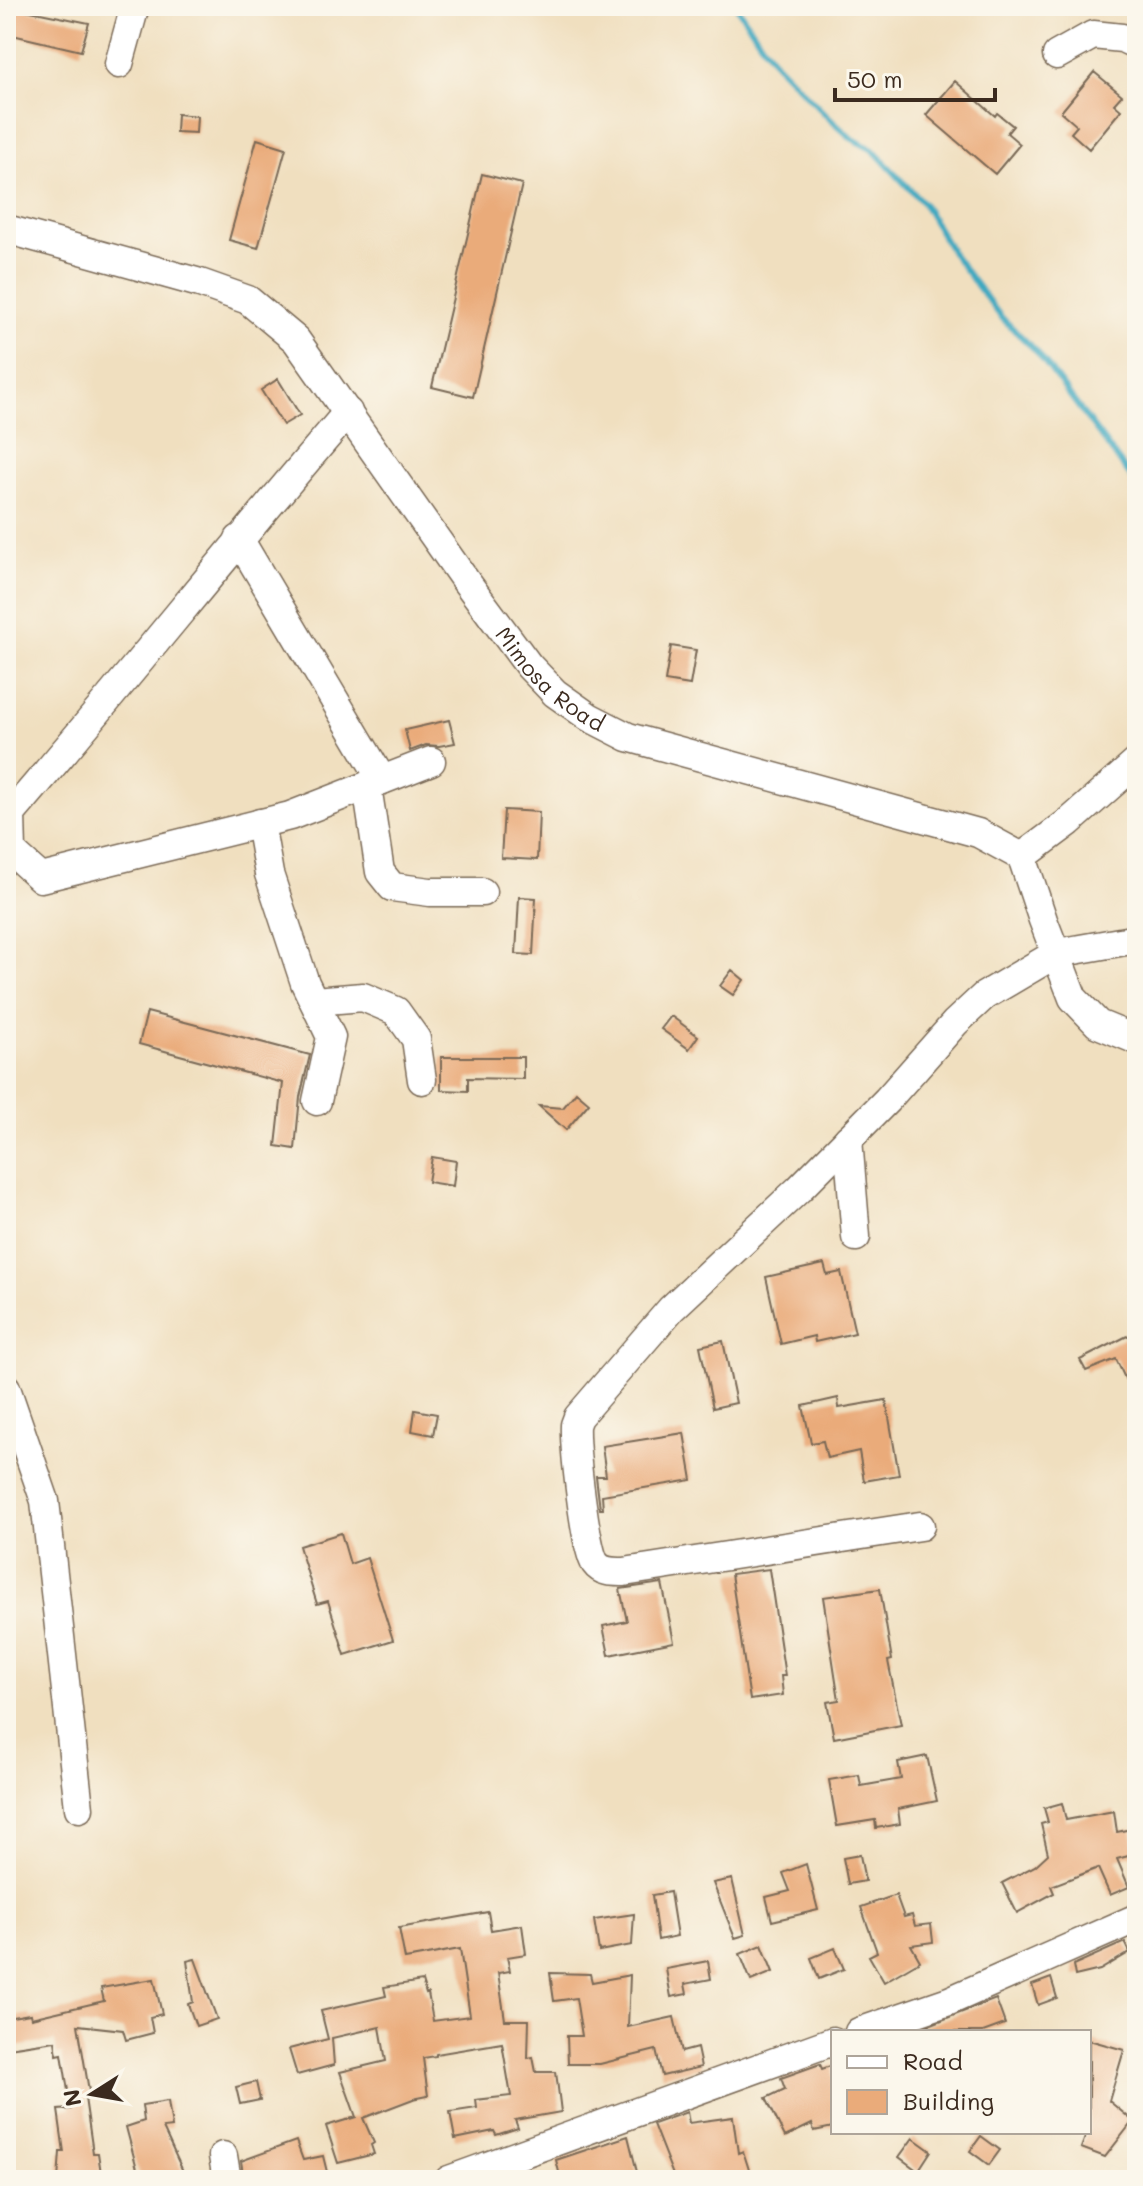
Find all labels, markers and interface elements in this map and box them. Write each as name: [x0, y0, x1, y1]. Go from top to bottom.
scale bar: [835, 52, 995, 102]
text: 50 m: [847, 63, 903, 94]
street label: Mimosa Road: [490, 620, 610, 737]
legend: [831, 2030, 1091, 2134]
text: Road: [903, 2045, 963, 2076]
north arrow: [52, 2054, 132, 2134]
text: Building: [903, 2085, 994, 2116]
text: N: [56, 2087, 88, 2109]

